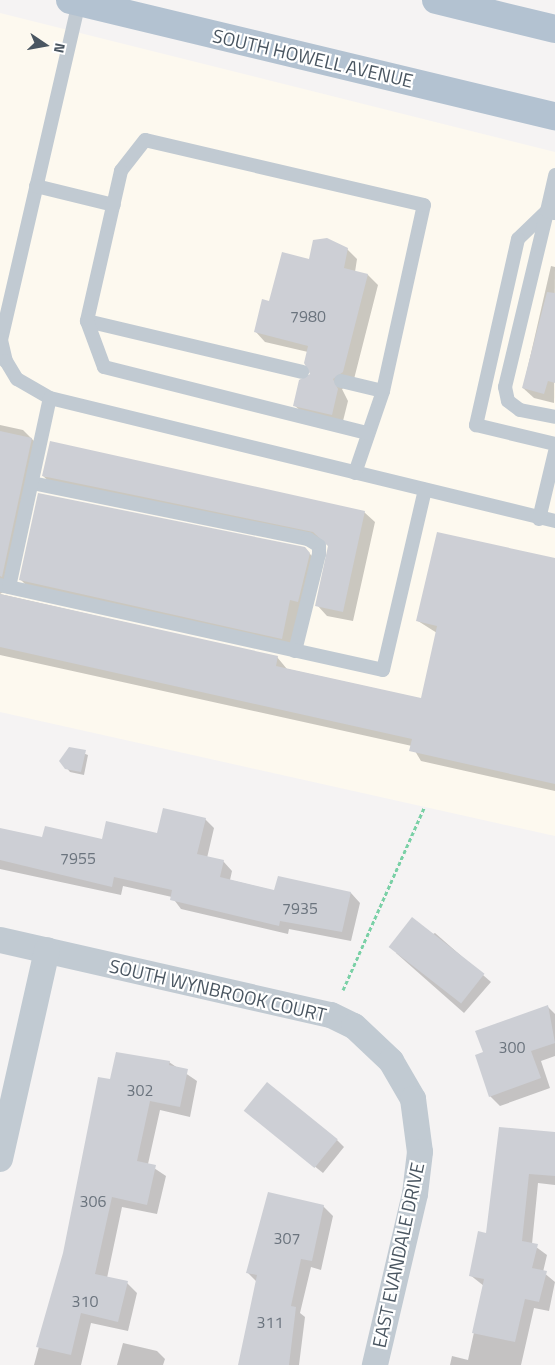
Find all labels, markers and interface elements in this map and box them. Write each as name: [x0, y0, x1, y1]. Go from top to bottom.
north arrow: [20, 20, 70, 70]
street label: SOUTH HOWELL AVENUE: [211, 24, 415, 92]
text: N: [49, 41, 71, 55]
house number: 7980: [290, 306, 326, 326]
house number: 7955: [60, 848, 96, 868]
house number: 7935: [282, 898, 318, 918]
street label: SOUTH WYNBROOK COURT: [107, 954, 329, 1026]
house number: 300: [499, 1037, 525, 1057]
house number: 302: [127, 1080, 153, 1100]
street label: EAST EVANDALE DRIVE: [367, 1160, 429, 1350]
house number: 306: [80, 1191, 106, 1211]
house number: 307: [274, 1228, 300, 1248]
house number: 310: [72, 1291, 98, 1311]
house number: 311: [257, 1312, 283, 1332]

